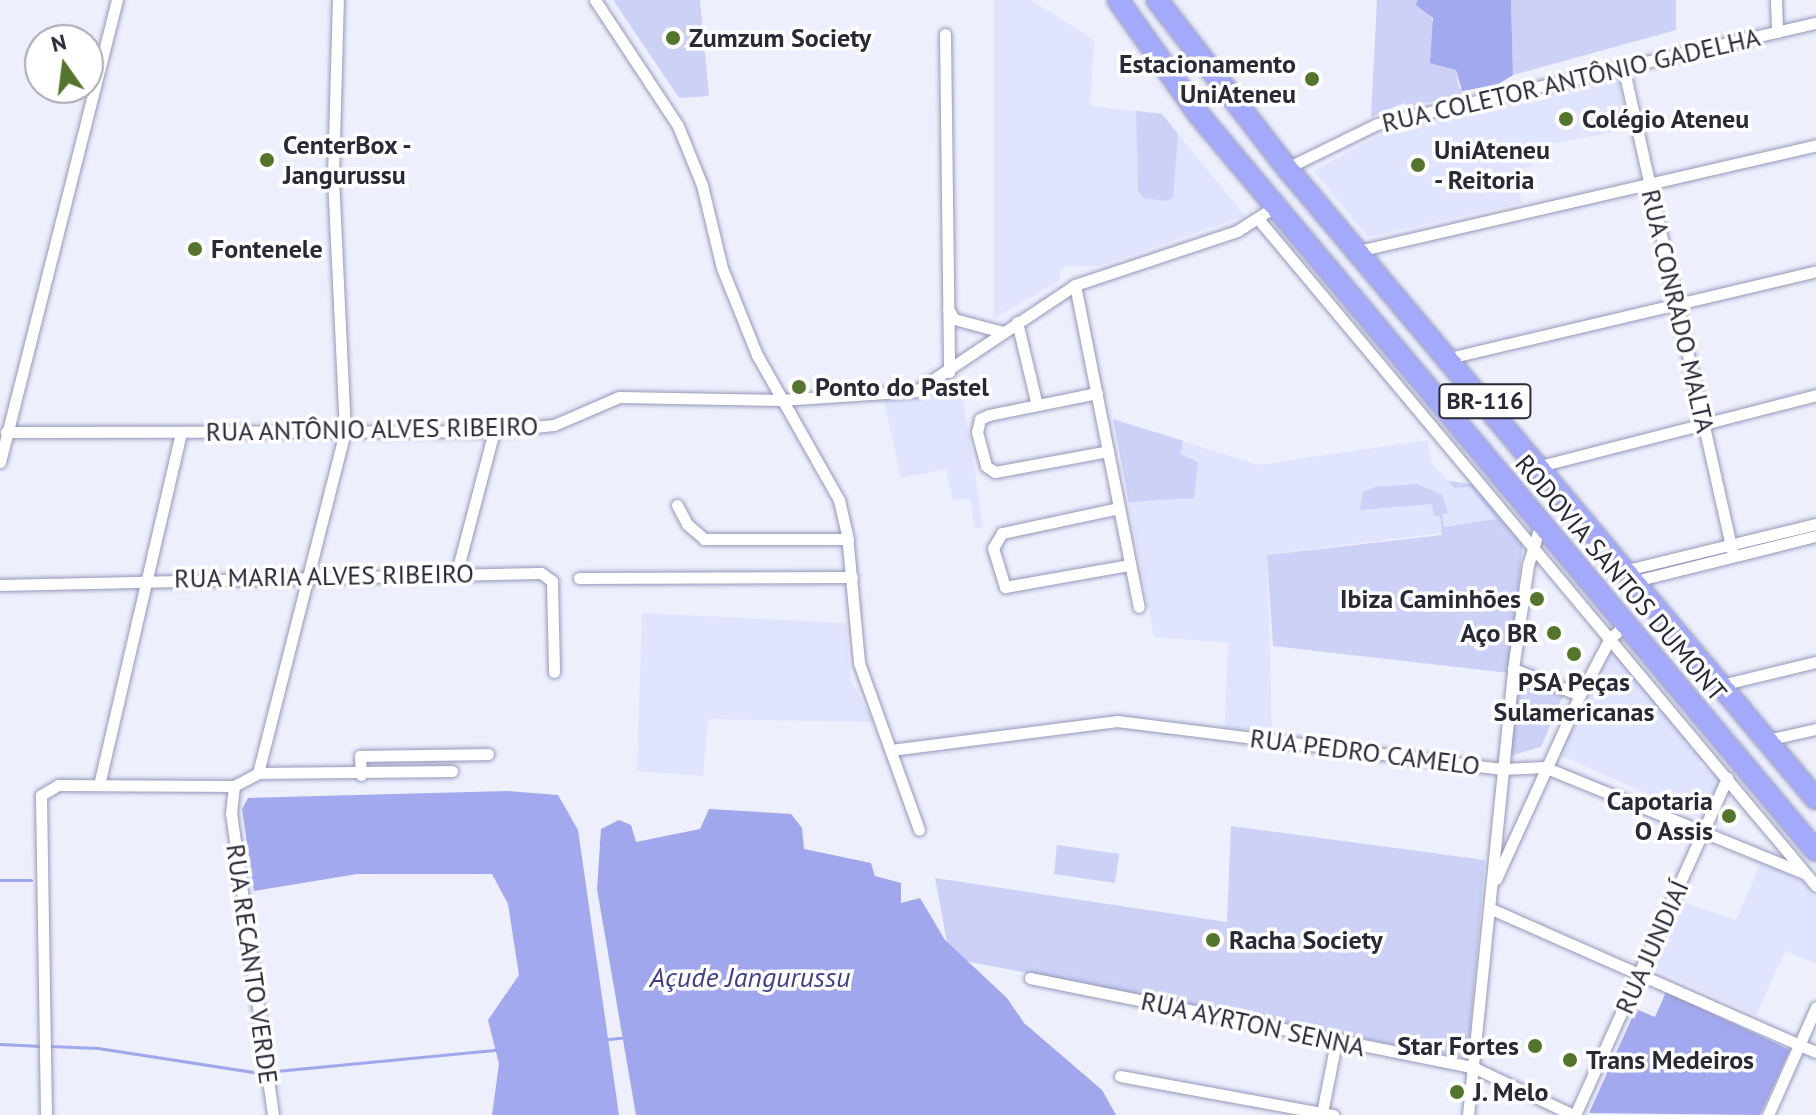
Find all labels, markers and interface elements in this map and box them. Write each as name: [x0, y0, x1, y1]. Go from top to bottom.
street label: RUA COLETOR ANTÔNIO GADELHA: [1378, 21, 1764, 139]
place label: Zumzum Society: [689, 22, 871, 54]
north arrow: [24, 24, 104, 104]
text: N: [48, 27, 69, 58]
marker: Zumzum Society: [664, 29, 682, 47]
place label: Estacionamento UniAteneu: [1119, 48, 1296, 110]
marker: Estacionamento UniAteneu: [1303, 70, 1321, 88]
place label: Colégio Ateneu: [1582, 103, 1750, 135]
marker: Colégio Ateneu: [1557, 110, 1575, 128]
place label: CenterBox - Jangurussu: [283, 129, 414, 190]
place label: UniAteneu - Reitoria: [1434, 134, 1550, 196]
marker: CenterBox - Jangurussu: [258, 151, 276, 169]
marker: UniAteneu - Reitoria: [1409, 156, 1427, 174]
street label: RUA CONRADO MALTA: [1635, 186, 1721, 436]
place label: Fontenele: [211, 233, 323, 265]
marker: Fontenele: [186, 240, 204, 258]
place label: Ponto do Pastel: [815, 371, 989, 403]
marker: Ponto do Pastel: [790, 378, 808, 396]
road number: BR-116: [1437, 381, 1533, 421]
street label: RUA ANTÔNIO ALVES RIBEIRO: [204, 410, 540, 448]
street label: RODOVIA SANTOS DUMONT: [1508, 448, 1734, 708]
street label: RUA MARIA ALVES RIBEIRO: [172, 558, 476, 594]
place label: Ibiza Caminhões: [1340, 583, 1521, 615]
marker: Ibiza Caminhões: [1528, 590, 1546, 608]
place label: Aço BR: [1460, 617, 1538, 649]
marker: Aço BR: [1545, 624, 1563, 642]
marker: PSA Peças Sulamericanas: [1565, 645, 1583, 663]
place label: PSA Peças Sulamericanas: [1494, 666, 1654, 728]
street label: RUA PEDRO CAMELO: [1248, 722, 1482, 782]
place label: Capotaria O Assis: [1607, 785, 1713, 846]
marker: Capotaria O Assis: [1720, 807, 1738, 825]
street label: RUA RECANTO VERDE: [220, 841, 284, 1087]
street label: RUA JUNDIAÍ: [1608, 875, 1696, 1019]
place label: Racha Society: [1229, 924, 1383, 956]
marker: Racha Society: [1204, 931, 1222, 949]
water label: Açude Jangurussu: [650, 960, 850, 994]
street label: RUA AYRTON SENNA: [1137, 985, 1369, 1063]
place label: Star Fortes: [1397, 1030, 1519, 1062]
marker: Star Fortes: [1526, 1037, 1544, 1055]
place label: Trans Medeiros: [1586, 1044, 1754, 1076]
marker: Trans Medeiros: [1561, 1051, 1579, 1069]
place label: J. Melo: [1473, 1076, 1550, 1108]
marker: J. Melo: [1448, 1083, 1466, 1101]

